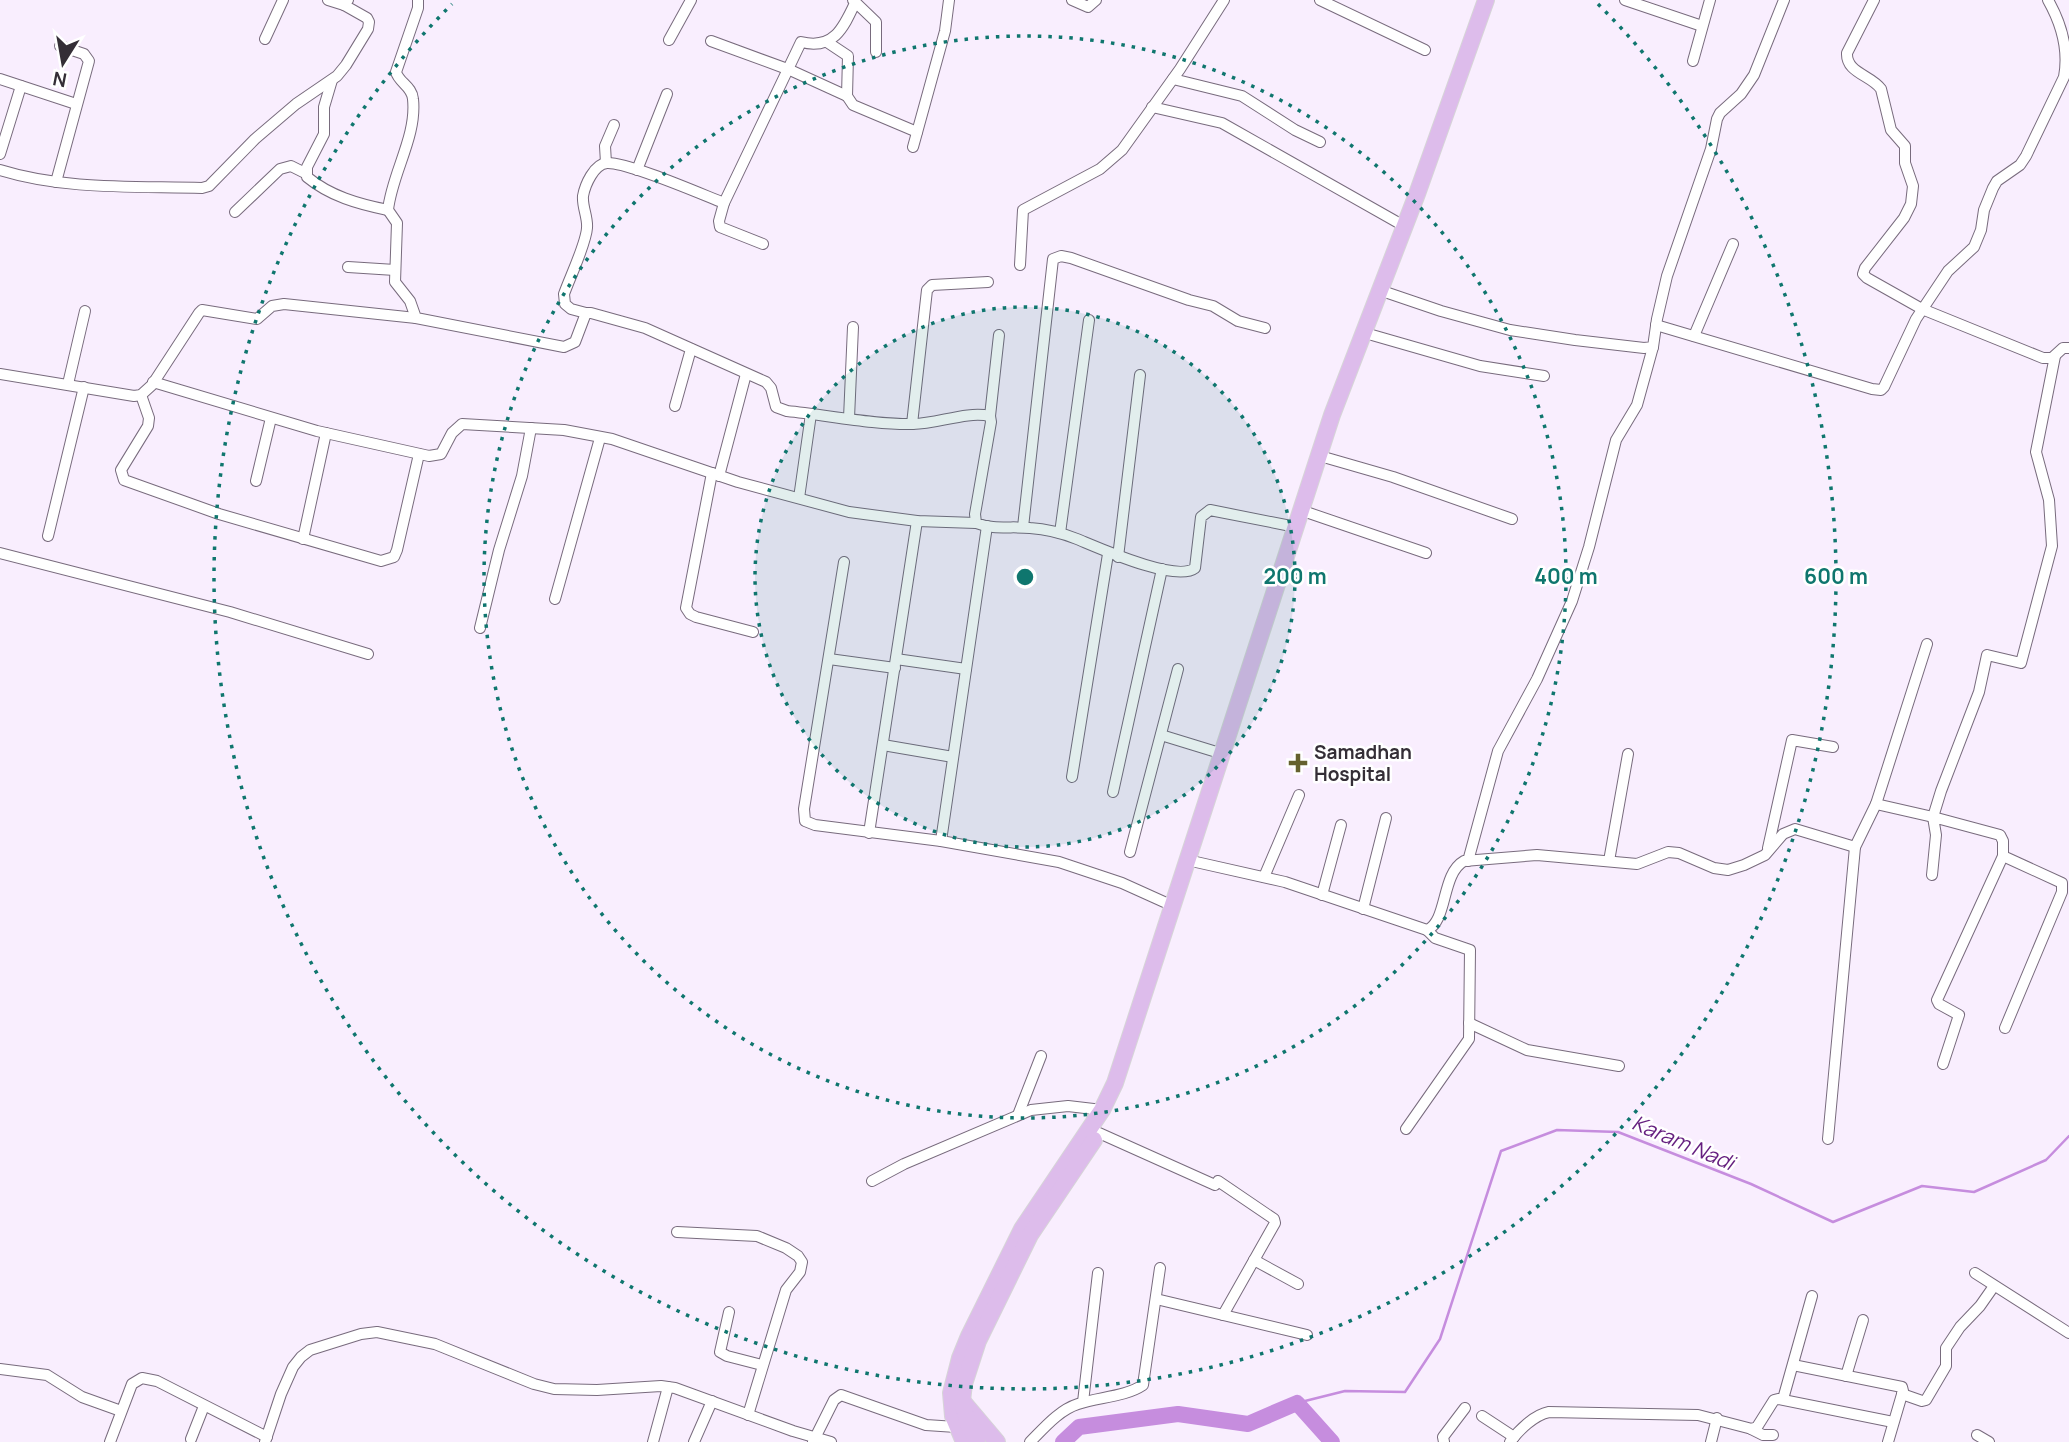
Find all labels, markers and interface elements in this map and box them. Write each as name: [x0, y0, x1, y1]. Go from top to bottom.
north arrow: [28, 28, 98, 98]
text: N: [51, 66, 69, 94]
text: 200 m: [1263, 562, 1327, 590]
text: 400 m: [1534, 562, 1598, 590]
text: 600 m: [1804, 562, 1868, 590]
centre of rings: [1013, 565, 1037, 589]
place label: Samadhan Hospital: [1314, 739, 1412, 787]
marker: Samadhan Hospital: [1288, 753, 1308, 773]
water label: Karam Nadi: [1628, 1108, 1742, 1177]

